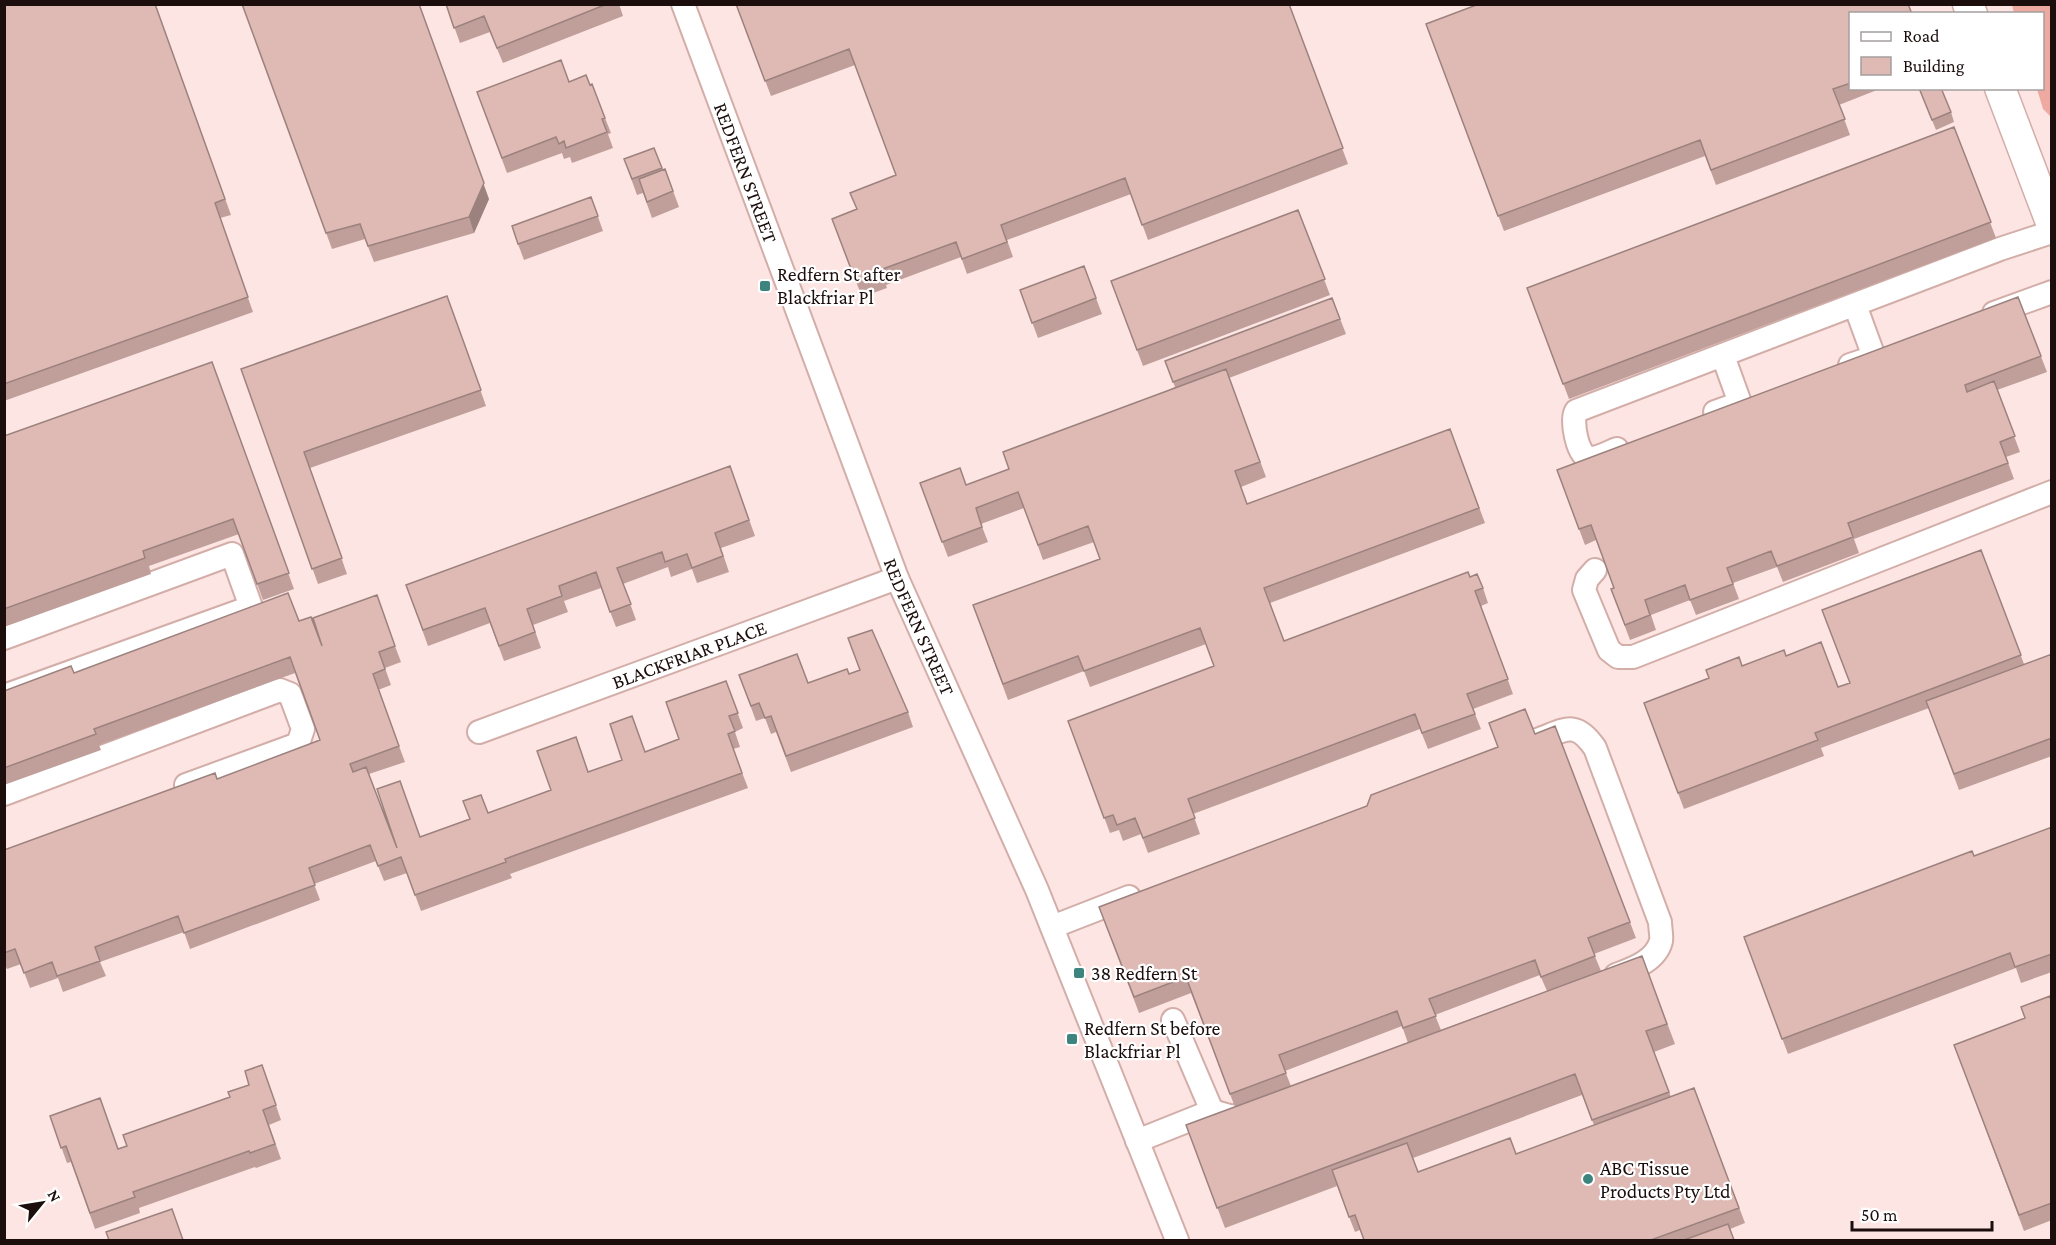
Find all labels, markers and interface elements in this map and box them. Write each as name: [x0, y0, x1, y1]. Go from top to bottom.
legend: [1849, 12, 2044, 90]
text: Road: [1903, 26, 1940, 46]
text: Building: [1903, 56, 1965, 76]
street label: REDFERN STREET: [710, 100, 782, 246]
place label: Redfern St after Blackfriar Pl: [777, 263, 901, 308]
marker: Redfern St after Blackfriar Pl: [758, 279, 772, 293]
street label: REDFERN STREET: [880, 555, 959, 699]
street label: BLACKFRIAR PLACE: [609, 616, 769, 693]
place label: 38 Redfern St: [1091, 962, 1198, 984]
marker: 38 Redfern St: [1072, 966, 1086, 980]
place label: Redfern St before Blackfriar Pl: [1084, 1017, 1221, 1062]
marker: Redfern St before Blackfriar Pl: [1065, 1032, 1079, 1046]
place label: ABC Tissue Products Pty Ltd: [1600, 1157, 1731, 1203]
marker: ABC Tissue Products Pty Ltd: [1581, 1172, 1595, 1186]
north arrow: [12, 1173, 72, 1233]
text: N: [44, 1187, 65, 1205]
scale bar: [1852, 1194, 1992, 1232]
text: 50 m: [1861, 1205, 1898, 1225]

